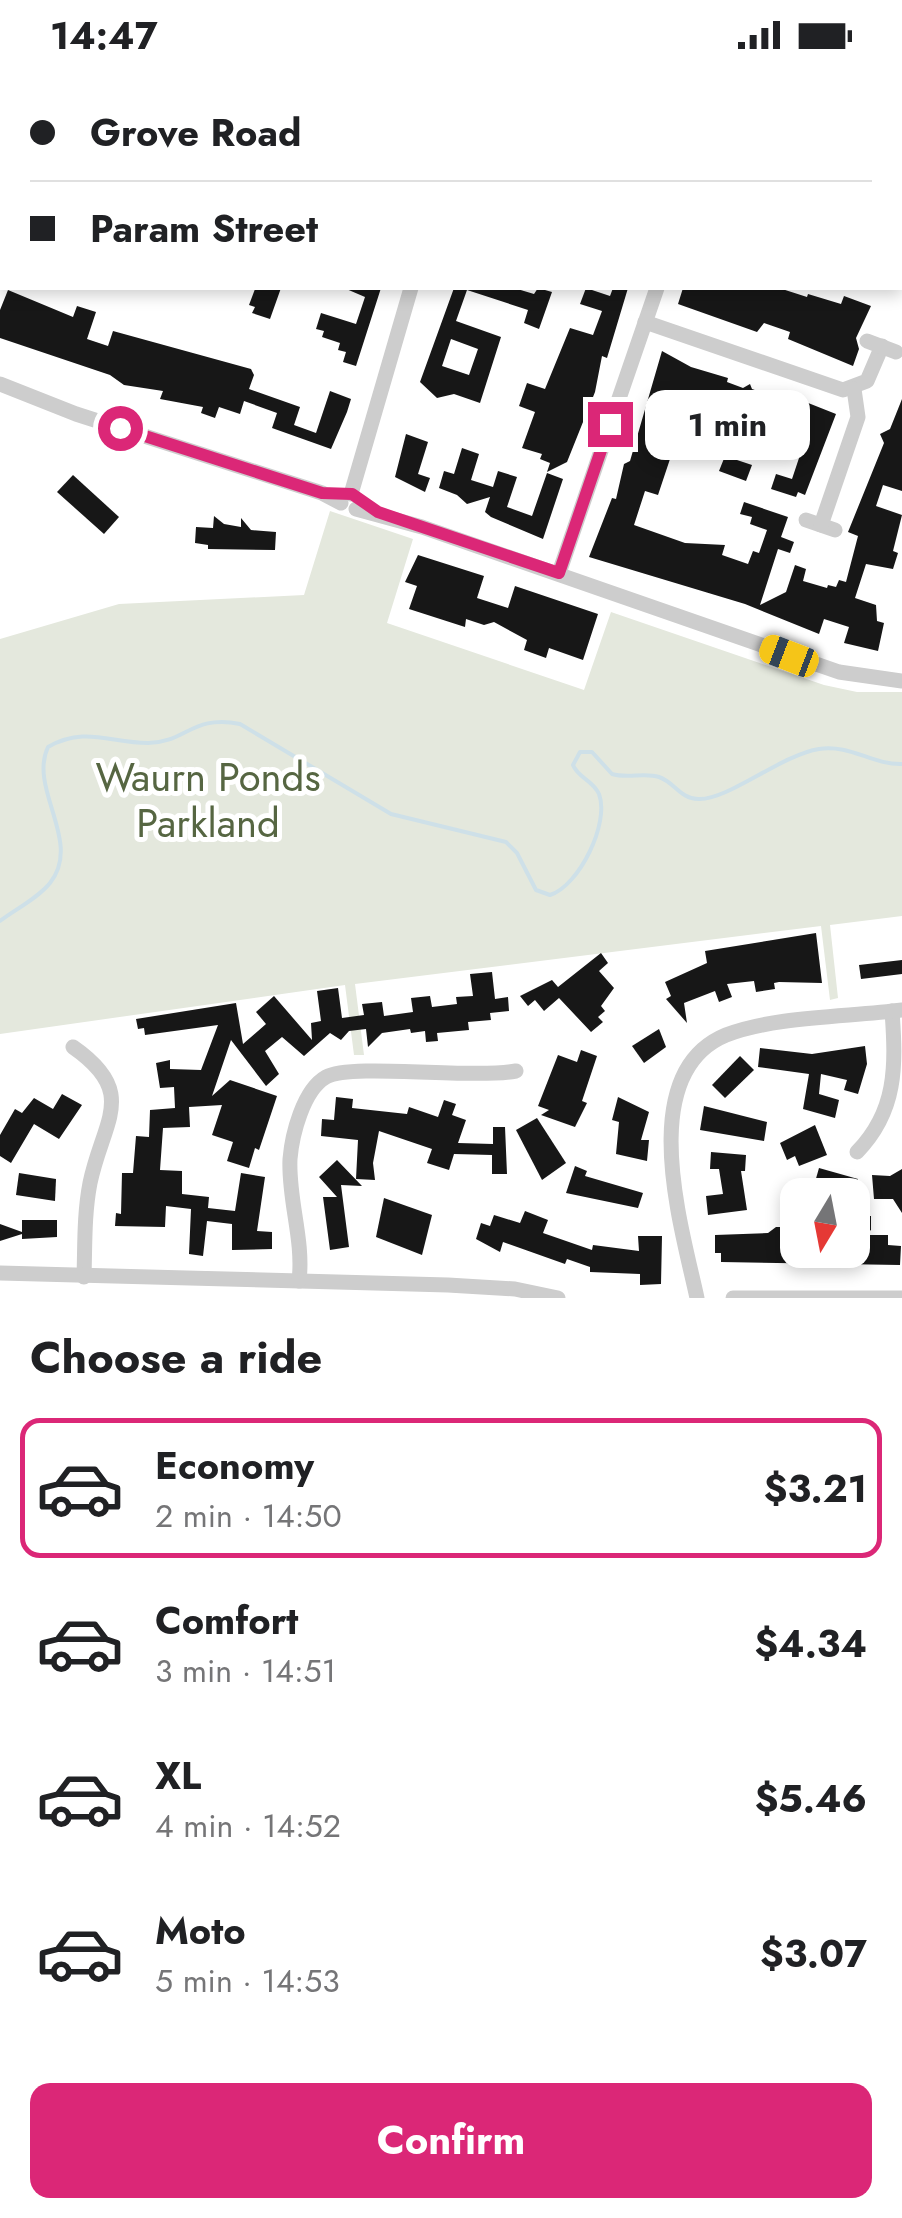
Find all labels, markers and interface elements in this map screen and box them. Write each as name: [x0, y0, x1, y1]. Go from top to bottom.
text: 14:47: [50, 8, 158, 63]
text: Grove Road: [90, 105, 301, 160]
text: Param Street: [90, 201, 318, 256]
callout: 1 min: [645, 389, 810, 459]
route end: [588, 402, 633, 447]
text: 1 min: [688, 402, 767, 448]
route start: [98, 406, 143, 451]
car: [756, 631, 822, 681]
park label: Waurn Ponds Parkland: [95, 748, 321, 852]
north arrow: [780, 1178, 870, 1268]
map controls: [780, 1178, 870, 1268]
text: Choose a ride: [30, 1325, 322, 1390]
text: Economy: [155, 1438, 314, 1493]
icon: car: [35, 1443, 125, 1533]
text: $3.21: [764, 1461, 867, 1516]
text: 2 min · 14:50: [155, 1493, 342, 1539]
text: Comfort: [155, 1593, 298, 1648]
icon: car: [35, 1598, 125, 1688]
text: $4.34: [754, 1616, 867, 1671]
text: 3 min · 14:51: [155, 1648, 336, 1694]
text: XL: [155, 1748, 201, 1803]
icon: car: [35, 1753, 125, 1843]
text: $5.46: [755, 1771, 867, 1826]
text: 4 min · 14:52: [155, 1803, 341, 1849]
text: Moto: [155, 1903, 246, 1958]
icon: car: [35, 1908, 125, 1998]
text: $3.07: [760, 1926, 867, 1981]
text: 5 min · 14:53: [155, 1958, 340, 2004]
button: Confirm: [30, 2083, 872, 2198]

